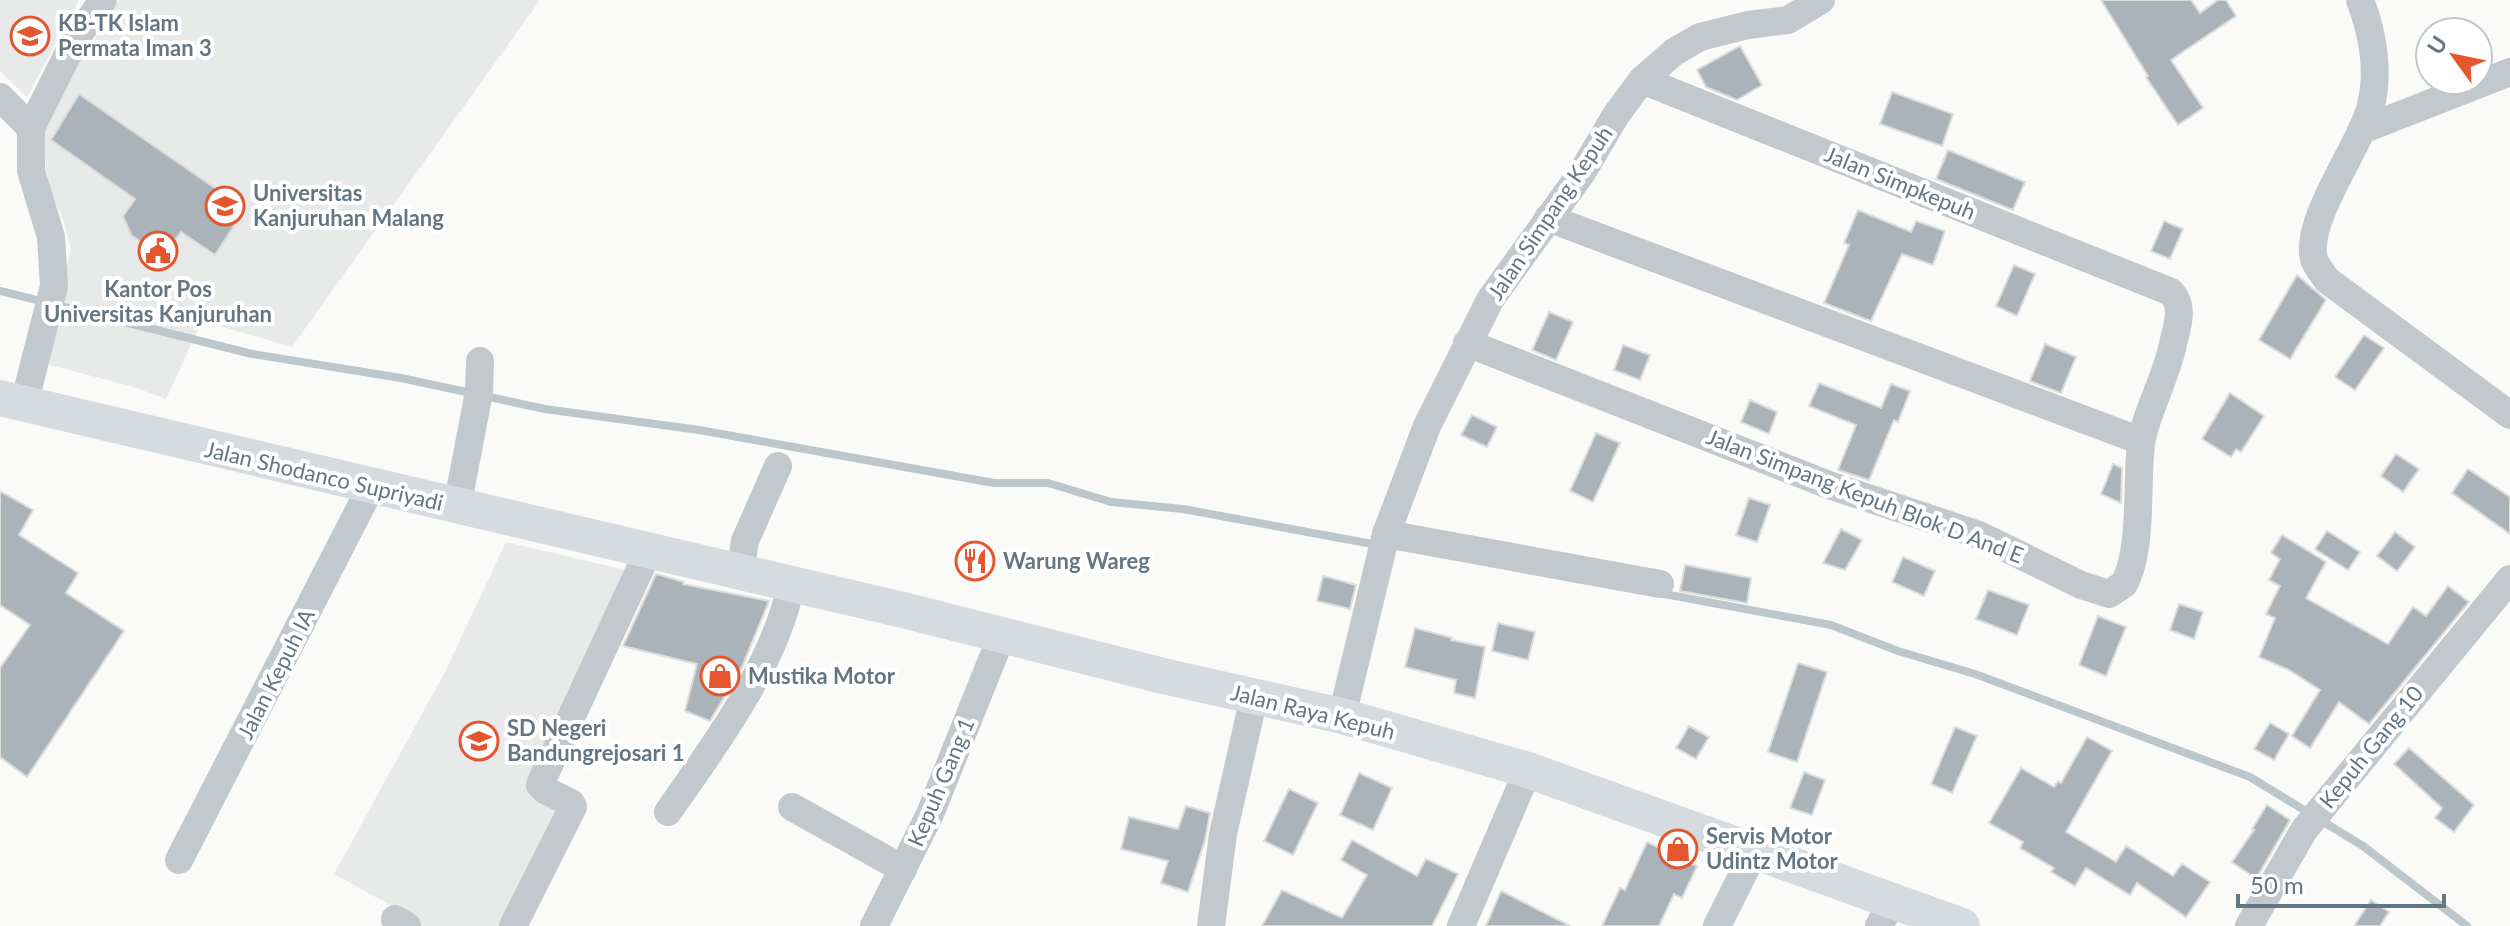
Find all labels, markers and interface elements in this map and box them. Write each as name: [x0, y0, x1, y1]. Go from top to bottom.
place label: KB-TK Islam Permata Iman 3: [58, 9, 212, 61]
school or university icon: KB-TK Islam Permata Iman 3: [9, 15, 51, 57]
north arrow: [2414, 16, 2494, 96]
text: U: [2421, 31, 2453, 59]
street label: Jalan Simpang Kepuh: [1481, 121, 1618, 305]
street label: Jalan Simpkepuh: [1821, 140, 1980, 225]
place label: Universitas Kanjuruhan Malang: [253, 179, 444, 231]
school or university icon: Universitas Kanjuruhan Malang: [204, 185, 246, 227]
public building icon: Kantor Pos Universitas Kanjuruhan: [137, 230, 179, 272]
place label: Kantor Pos Universitas Kanjuruhan: [44, 275, 272, 327]
street label: Jalan Simpang Kepuh Blok D And E: [1703, 422, 2028, 569]
street label: Jalan Shodanco Supriyadi: [202, 435, 446, 516]
restaurant icon: Warung Wareg: [954, 540, 996, 582]
place label: Warung Wareg: [1003, 547, 1150, 574]
street label: Jalan Kepuh IA: [231, 604, 320, 743]
shop icon: Mustika Motor: [699, 655, 741, 697]
place label: Mustika Motor: [748, 662, 896, 689]
street label: Jalan Raya Kepuh: [1228, 678, 1398, 745]
street label: Kepuh Gang 10: [2313, 680, 2428, 813]
place label: SD Negeri Bandungrejosari 1: [507, 714, 684, 766]
street label: Kepuh Gang 1: [901, 714, 980, 850]
school or university icon: SD Negeri Bandungrejosari 1: [458, 720, 500, 762]
place label: Servis Motor Udintz Motor: [1706, 822, 1839, 874]
shop icon: Servis Motor Udintz Motor: [1657, 828, 1699, 870]
scale bar: [2238, 858, 2444, 908]
text: 50 m: [2250, 870, 2304, 899]

